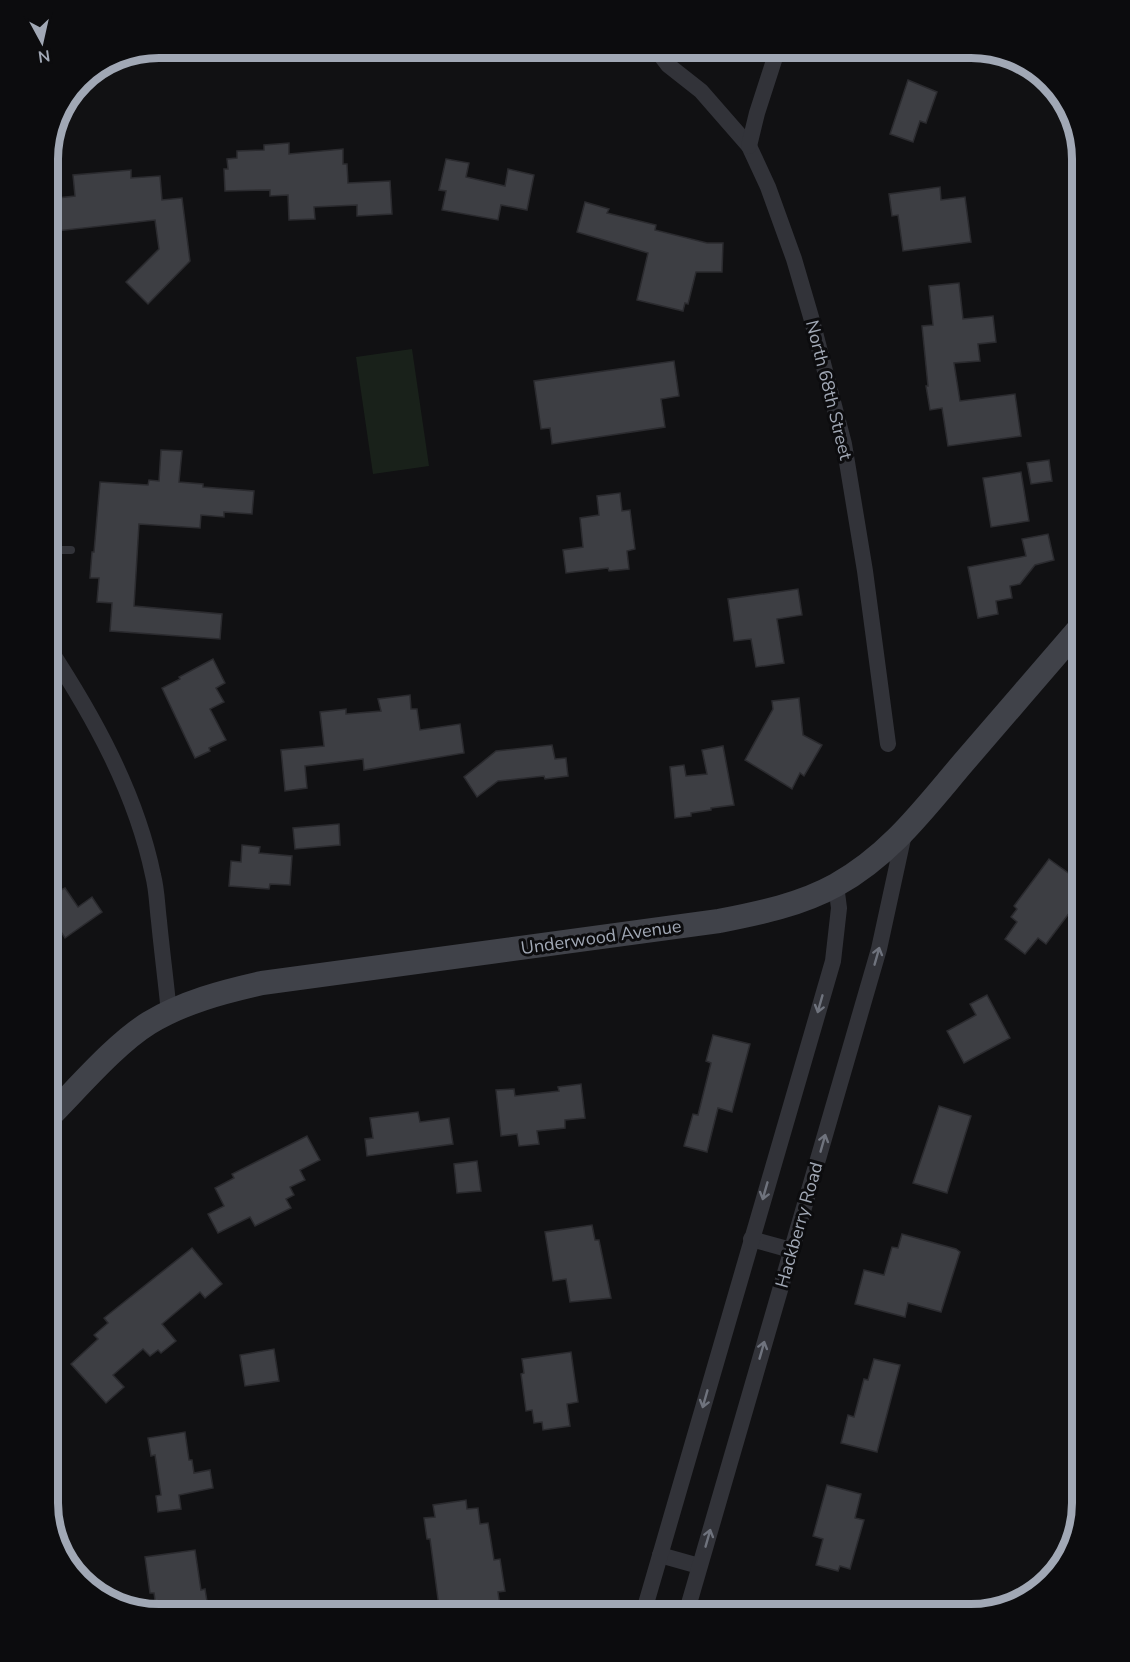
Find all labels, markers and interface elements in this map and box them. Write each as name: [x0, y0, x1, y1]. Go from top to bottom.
north arrow: [12, 12, 72, 72]
text: N: [36, 44, 51, 68]
street label: North 68th Street: [800, 318, 858, 463]
street label: Underwood Avenue: [519, 914, 683, 960]
one-way arrow: [872, 947, 883, 966]
one-way arrow: [814, 994, 825, 1013]
one-way arrow: [818, 1134, 829, 1153]
street label: Hackberry Road: [770, 1159, 828, 1291]
one-way arrow: [759, 1181, 770, 1200]
one-way arrow: [757, 1341, 768, 1360]
one-way arrow: [699, 1389, 710, 1408]
one-way arrow: [703, 1529, 714, 1548]

